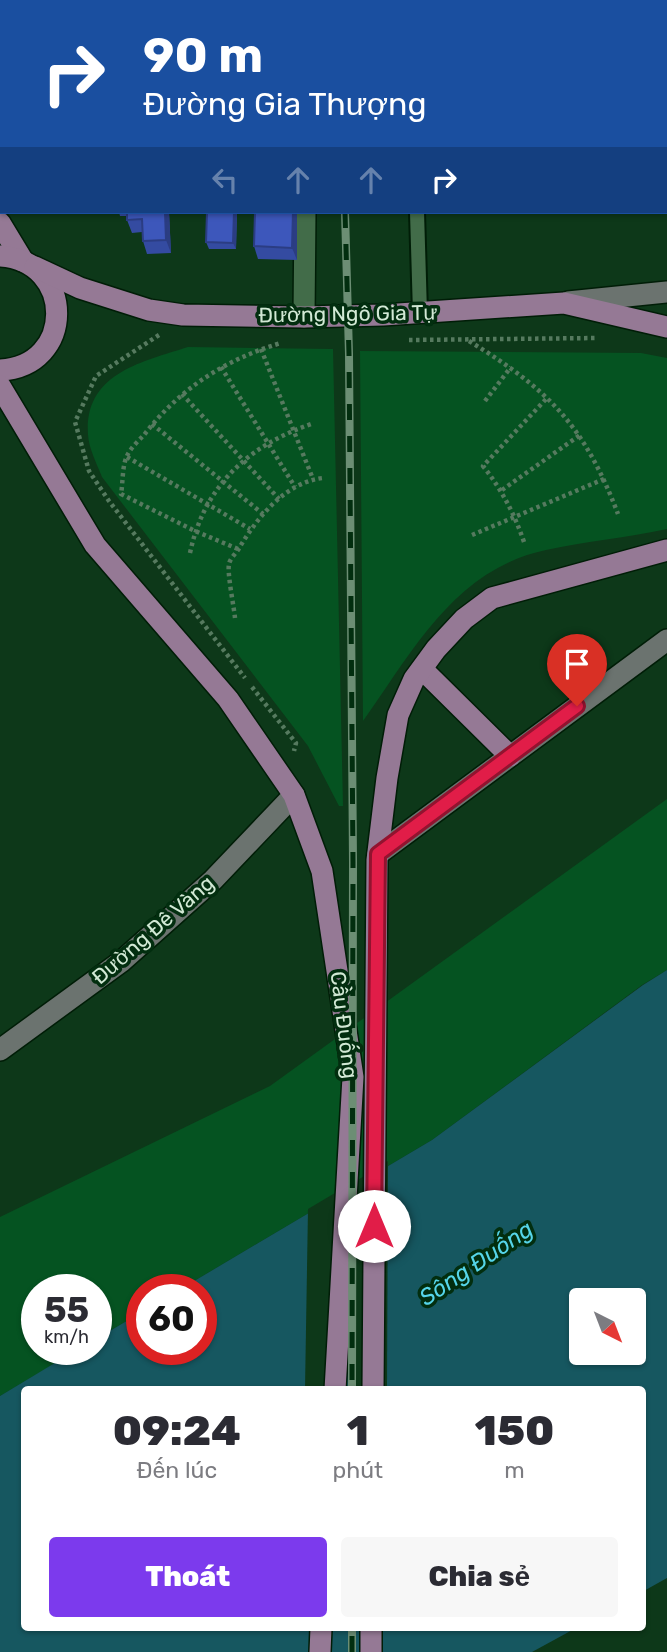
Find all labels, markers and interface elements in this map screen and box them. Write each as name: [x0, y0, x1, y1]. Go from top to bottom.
text: 90 m: [143, 26, 263, 84]
icon: right: [28, 28, 119, 119]
text: Đường Gia Thượng: [143, 85, 427, 123]
icon: left: [206, 161, 244, 199]
icon: ahead: [279, 161, 317, 199]
icon: ahead: [352, 161, 390, 199]
icon: right: [425, 161, 463, 199]
street label: Đường Ngô Gia Tự: [258, 299, 438, 328]
pin: [547, 634, 607, 706]
icon: arrive: [558, 645, 596, 683]
street label: Đường Đê Vàng: [87, 870, 219, 989]
street label: Cầu Đuống: [326, 970, 363, 1080]
position arrow: [337, 1189, 411, 1263]
water label: Sông Đuống: [414, 1215, 538, 1311]
speed limit sign: 60: [126, 1274, 217, 1365]
north arrow: [569, 1288, 646, 1365]
map controls: [569, 1288, 646, 1365]
text: 55: [44, 1289, 89, 1331]
text: km/h: [44, 1326, 89, 1348]
text: 09:24: [113, 1406, 241, 1456]
text: 1: [347, 1406, 369, 1456]
text: 150: [475, 1406, 554, 1456]
text: Đến lúc: [136, 1456, 217, 1484]
text: phút: [333, 1456, 383, 1484]
text: m: [504, 1456, 525, 1484]
button: Thoát: [49, 1537, 327, 1617]
button: Chia sẻ: [341, 1537, 618, 1617]

